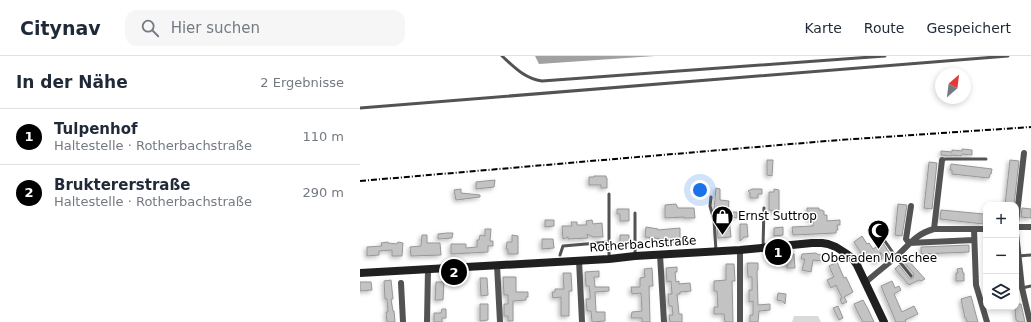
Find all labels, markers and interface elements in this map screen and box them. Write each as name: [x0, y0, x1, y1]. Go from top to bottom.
search box: [125, 10, 405, 46]
text: Citynav: [20, 17, 101, 39]
icon: search: [139, 17, 161, 39]
text: Hier suchen: [171, 19, 260, 37]
text: Karte: [804, 20, 842, 36]
text: Route: [864, 20, 904, 36]
text: Gespeichert: [926, 20, 1011, 36]
north arrow: [935, 68, 971, 104]
text: In der Nähe: [16, 72, 128, 92]
text: 2 Ergebnisse: [260, 75, 344, 90]
text: Tulpenhof: [54, 120, 138, 138]
text: 1: [24, 129, 34, 144]
text: 110 m: [302, 129, 344, 144]
text: Haltestelle · Rotherbachstraße: [54, 138, 252, 153]
text: Bruktererstraße: [54, 176, 190, 194]
your location: [690, 180, 710, 200]
text: 2: [24, 185, 34, 200]
text: 290 m: [302, 185, 344, 200]
text: Haltestelle · Rotherbachstraße: [54, 194, 252, 209]
map controls: [983, 202, 1019, 310]
button: +: [983, 202, 1019, 238]
shop icon: Ernst Suttrop: [710, 203, 736, 236]
place label: Ernst Suttrop: [738, 209, 817, 223]
mosque icon: Oberaden Moschee: [866, 218, 892, 251]
street label: Rotherbachstraße: [589, 233, 697, 255]
pin: 1: [765, 237, 791, 267]
button: −: [983, 238, 1019, 274]
place label: Oberaden Moschee: [821, 251, 937, 265]
pin: 2: [441, 257, 467, 287]
button: layers: [983, 274, 1019, 310]

